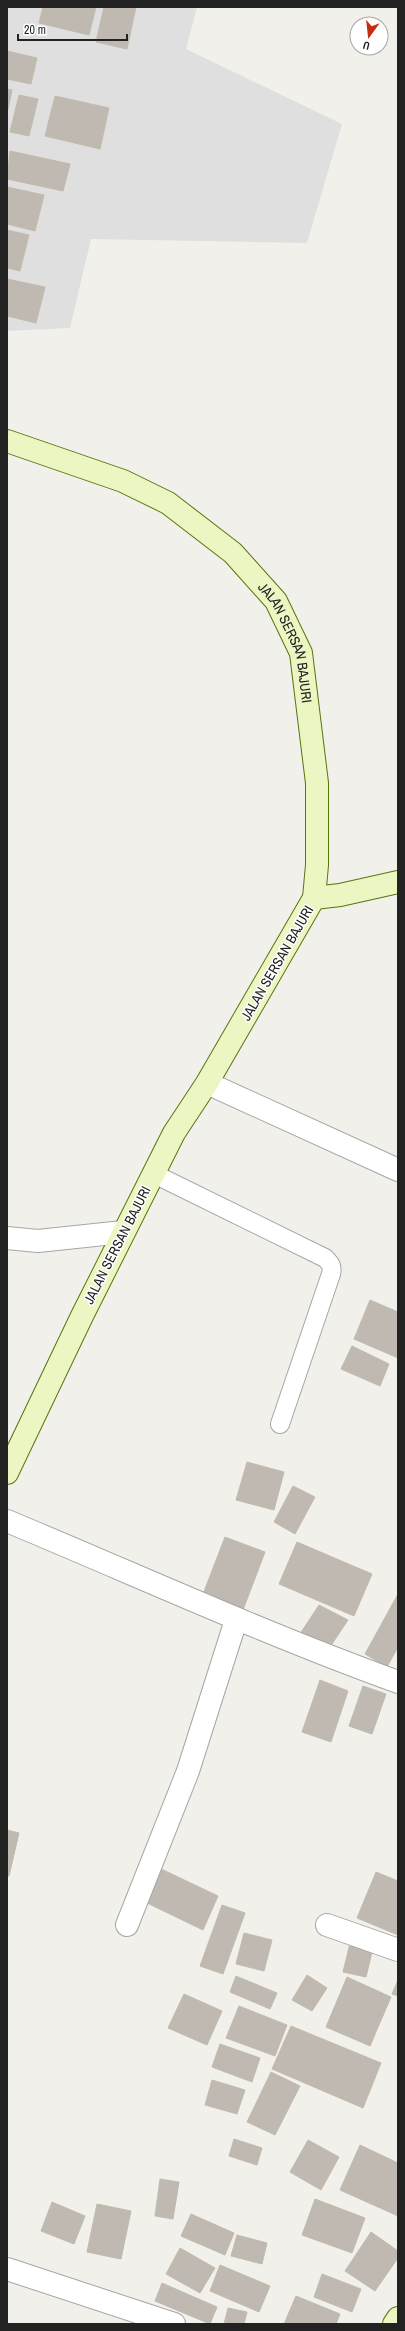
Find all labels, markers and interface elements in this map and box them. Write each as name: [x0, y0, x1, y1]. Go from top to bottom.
scale bar: [18, 16, 127, 42]
north arrow: [349, 16, 389, 56]
text: 20 m: [24, 22, 46, 38]
text: U: [361, 38, 371, 53]
street label: JALAN SERSAN BAJURI: [254, 578, 316, 704]
street label: JALAN SERSAN BAJURI: [237, 902, 317, 1024]
street label: JALAN SERSAN BAJURI: [79, 1183, 155, 1307]

